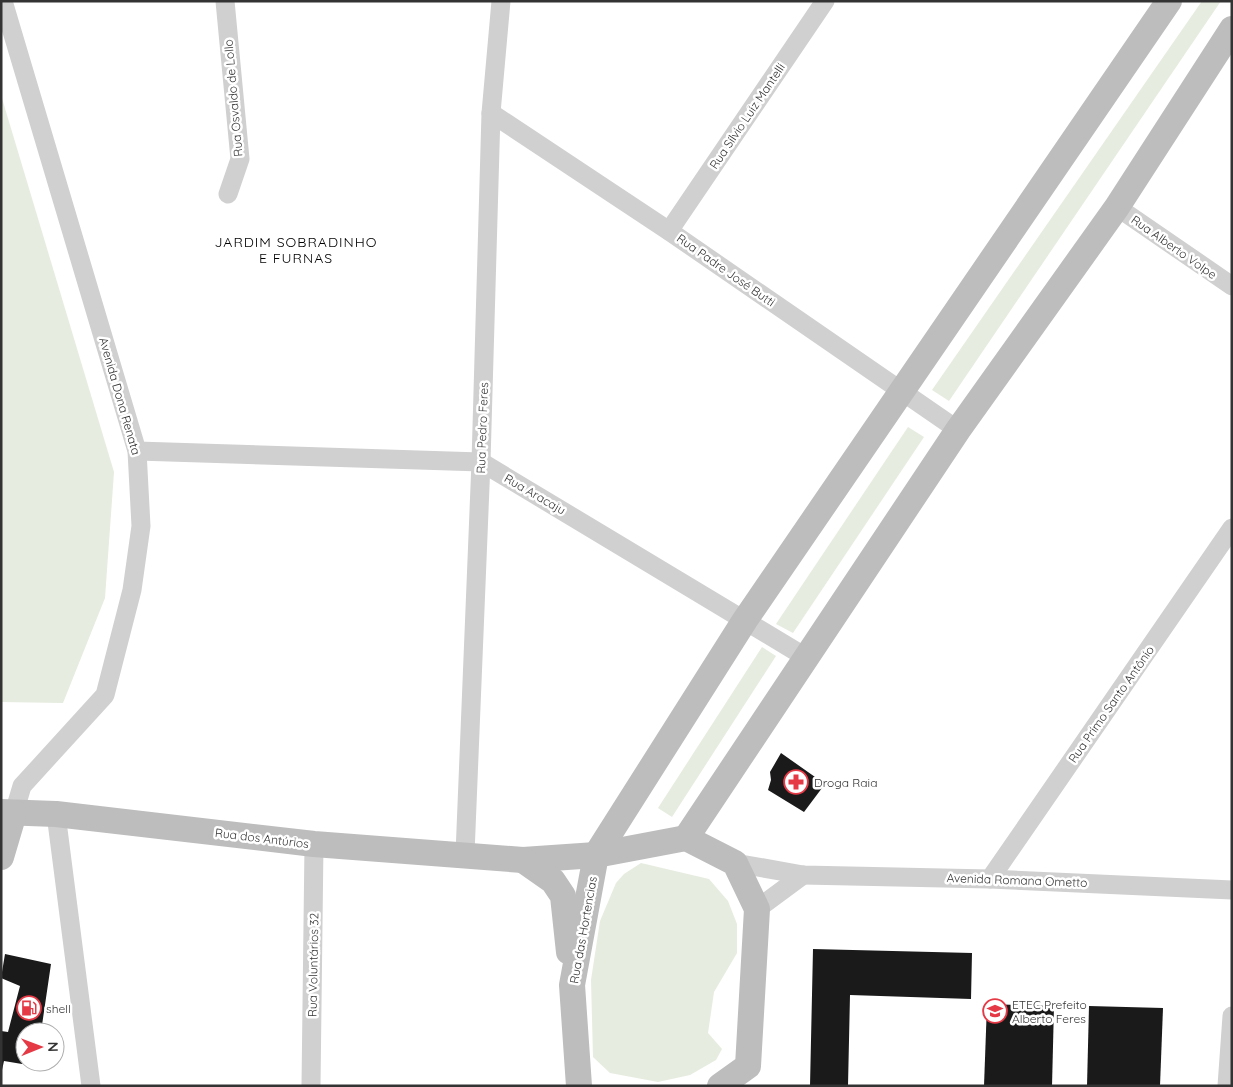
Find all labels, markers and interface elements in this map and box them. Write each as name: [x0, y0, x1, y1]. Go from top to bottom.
street label: Rua Osvaldo de Lollo: [220, 39, 246, 157]
street label: Rua Sílvio Luiz Mantelli: [706, 60, 788, 172]
street label: Rua Alberto Volpe: [1128, 212, 1220, 282]
street label: Rua Padre José Butti: [674, 230, 778, 310]
district label: JARDIM SOBRADINHO E FURNAS: [215, 233, 377, 267]
street label: Avenida Dona Renata: [96, 335, 144, 457]
street label: Rua Pedro Feres: [473, 382, 491, 474]
street label: Rua Aracaju: [502, 470, 568, 518]
street label: Rua Primo Santo Antônio: [1065, 643, 1157, 765]
pharmacy icon: Droga Raia: [783, 769, 809, 795]
place label: Droga Raia: [814, 775, 877, 790]
street label: Rua dos Antúrios: [214, 825, 310, 851]
street label: Avenida Romana Ometto: [946, 870, 1088, 890]
street label: Rua das Hortencias: [566, 875, 600, 985]
street label: Rua Voluntários 32: [305, 912, 321, 1017]
fuel station icon: shell: [16, 995, 42, 1021]
place label: ETEC Prefeito Alberto Feres: [1012, 997, 1087, 1026]
school or university icon: ETEC Prefeito Alberto Feres: [982, 998, 1008, 1024]
place label: shell: [46, 1001, 71, 1016]
north arrow: [15, 1022, 65, 1072]
text: N: [44, 1041, 62, 1052]

